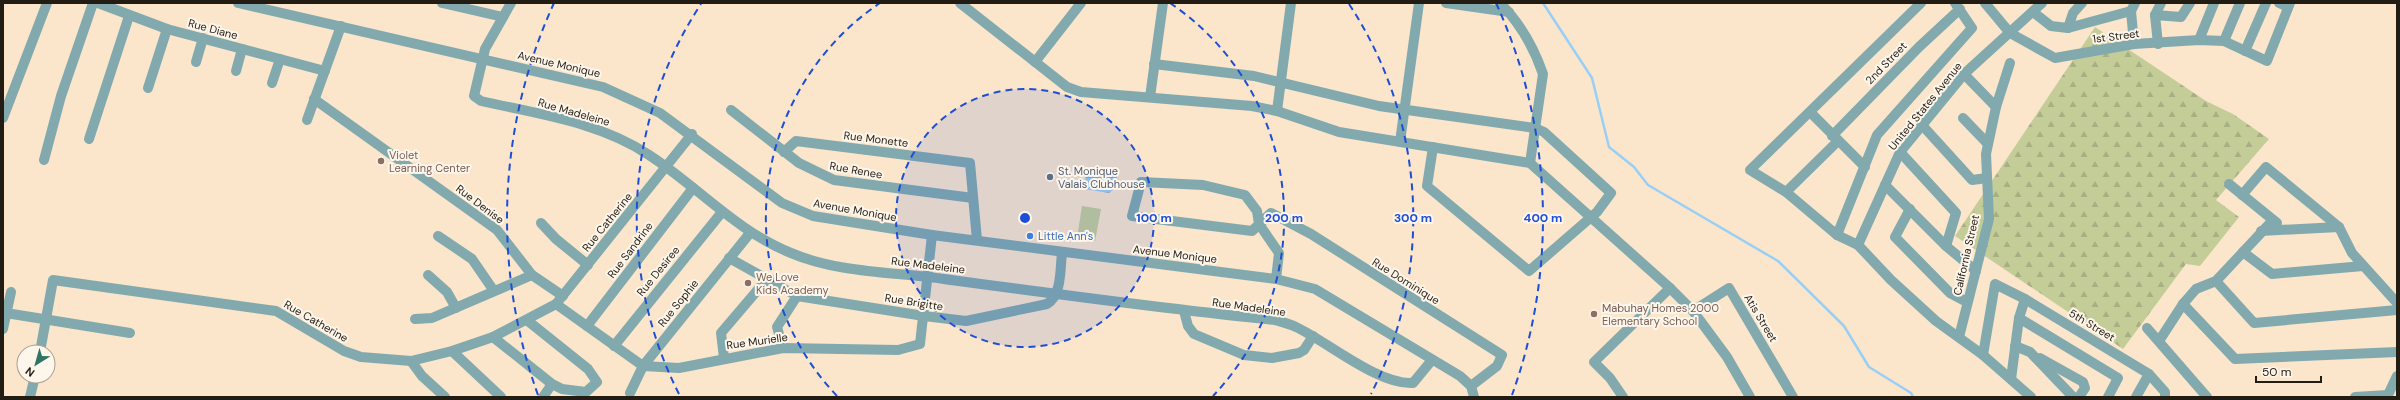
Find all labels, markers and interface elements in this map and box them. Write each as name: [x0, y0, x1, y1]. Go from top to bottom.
street label: Rue Diane: [187, 16, 239, 42]
street label: 1st Street: [2092, 26, 2140, 46]
street label: 2nd Street: [1862, 39, 1910, 87]
street label: Avenue Monique: [516, 48, 602, 80]
street label: United States Avenue: [1885, 59, 1965, 153]
street label: Rue Madeleine: [536, 95, 612, 129]
street label: Rue Monette: [843, 128, 909, 150]
place label: Violet Learning Center: [389, 148, 470, 175]
marker: Violet Learning Center: [376, 156, 386, 166]
street label: Rue Renee: [829, 158, 883, 182]
place label: St. Monique Valais Clubhouse: [1058, 164, 1145, 191]
marker: St. Monique Valais Clubhouse: [1045, 172, 1055, 182]
street label: Rue Denise: [453, 181, 507, 227]
street label: Rue Catherine: [579, 190, 635, 254]
street label: Avenue Monique: [812, 196, 898, 224]
text: 100 m: [1136, 210, 1172, 226]
text: 200 m: [1265, 210, 1303, 226]
text: 300 m: [1394, 210, 1432, 226]
text: 400 m: [1524, 210, 1562, 226]
centre of rings: [1018, 211, 1032, 225]
street label: California Street: [1950, 213, 1982, 297]
street label: Rue Sandrine: [604, 219, 656, 281]
place label: Little Ann's: [1038, 229, 1093, 243]
marker: Little Ann's: [1025, 231, 1035, 241]
street label: Avenue Monique: [1132, 242, 1218, 266]
street label: Rue Desiree: [634, 243, 682, 299]
street label: Rue Madeleine: [890, 254, 966, 276]
street label: Rue Dominique: [1370, 255, 1442, 307]
place label: We Love Kids Academy: [756, 270, 829, 297]
street label: Rue Sophie: [655, 276, 701, 330]
marker: We Love Kids Academy: [743, 278, 753, 288]
street label: Rue Brigitte: [884, 290, 944, 314]
street label: Atis Street: [1741, 291, 1781, 345]
street label: Rue Madeleine: [1211, 295, 1287, 319]
street label: Rue Catherine: [281, 297, 351, 345]
place label: Mabuhay Homes 2000 Elementary School: [1602, 301, 1719, 328]
street label: 5th Street: [2066, 306, 2118, 344]
marker: Mabuhay Homes 2000 Elementary School: [1589, 309, 1599, 319]
street label: Rue Murielle: [725, 330, 789, 352]
north arrow: [16, 344, 56, 384]
scale bar: [2256, 358, 2321, 384]
text: N: [23, 364, 37, 380]
text: 50 m: [2262, 364, 2291, 380]

